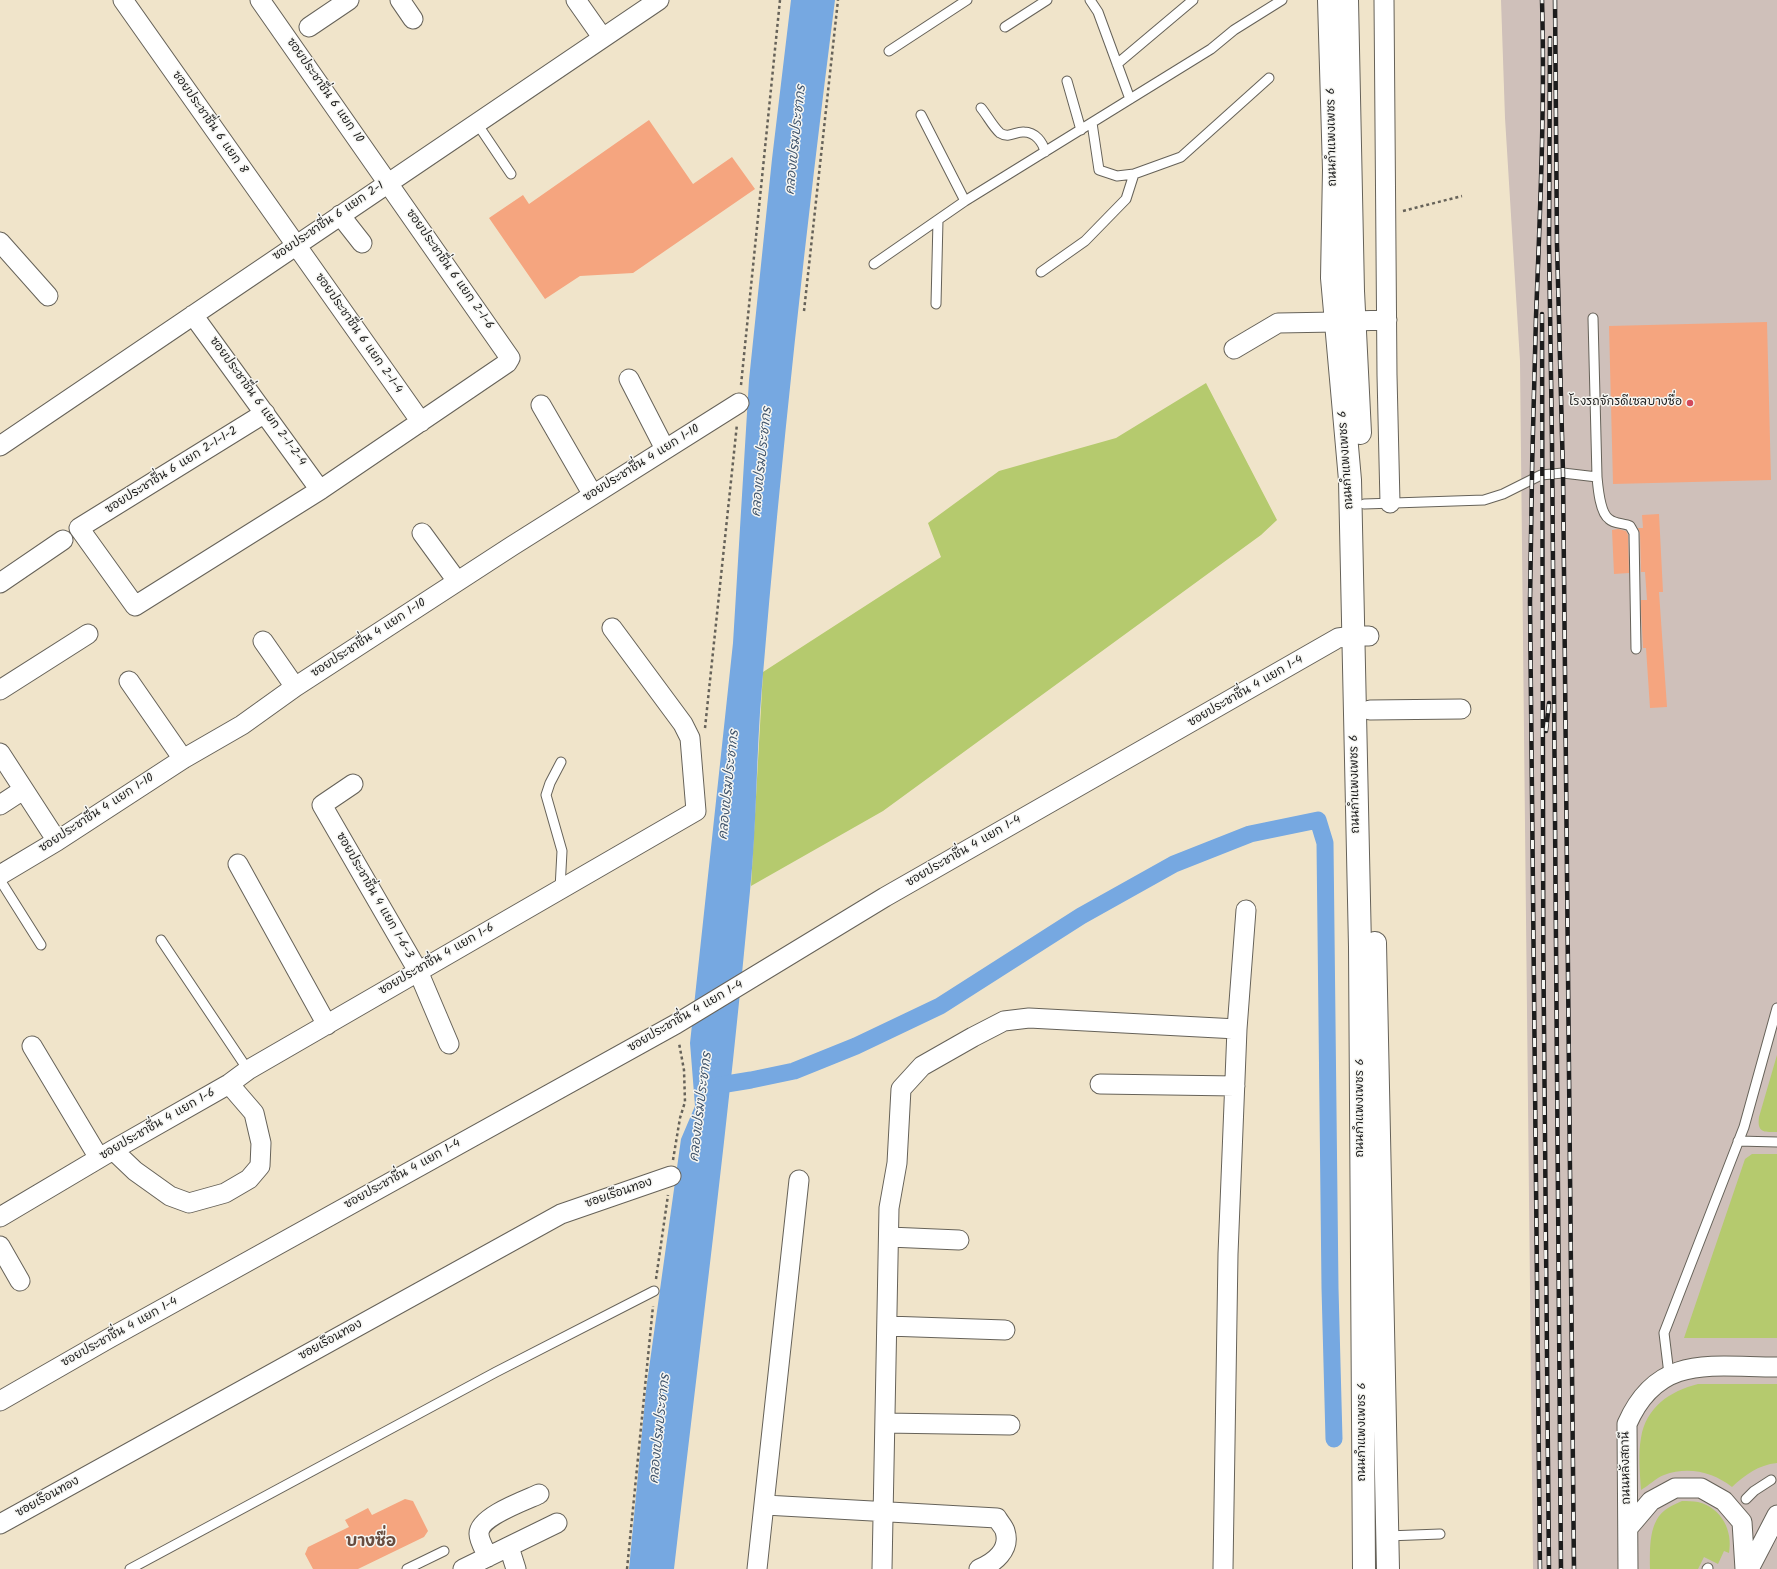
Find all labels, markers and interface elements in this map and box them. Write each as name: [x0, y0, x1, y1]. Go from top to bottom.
street label: ซอยประชาชื่น 6 แยก 10: [282, 36, 366, 146]
street label: ซอยประชาชื่น 6 แยก 8: [168, 69, 250, 177]
water label: คลองเปรมประชากร: [783, 84, 811, 196]
street label: ถนนกำแพงเพชร 6: [1325, 87, 1341, 187]
street label: ซอยประชาชื่น 6 แยก 2-1: [271, 179, 387, 265]
street label: ซอยประชาชื่น 6 แยก 2-1-6: [402, 207, 496, 333]
street label: ซอยประชาชื่น 6 แยก 2-1-4: [311, 271, 405, 397]
street label: ซอยประชาชื่น 6 แยก 2-1-2-4: [205, 335, 309, 469]
place label: โรงรถจักรดีเซลบางซื่อ: [1569, 396, 1682, 410]
marker: โรงรถจักรดีเซลบางซื่อ: [1685, 398, 1695, 408]
water label: คลองเปรมประชากร: [749, 406, 777, 518]
street label: ถนนกำแพงเพชร 6: [1336, 410, 1358, 510]
street label: ซอยประชาชื่น 4 แยก 1-10: [581, 422, 703, 506]
street label: ซอยประชาชื่น 6 แยก 2-1-1-2: [103, 424, 241, 518]
street label: ซอยประชาชื่น 4 แยก 1-10: [309, 597, 429, 681]
street label: ซอยประชาชื่น 4 แยก 1-4: [1186, 653, 1306, 731]
water label: คลองเปรมประชากร: [716, 729, 744, 841]
street label: ถนนกำแพงเพชร 6: [1348, 734, 1364, 834]
street label: ซอยประชาชื่น 4 แยก 1-10: [37, 772, 157, 856]
street label: ซอยประชาชื่น 4 แยก 1-4: [904, 813, 1024, 891]
street label: ซอยประชาชื่น 4 แยก 1-6-3: [332, 830, 416, 962]
street label: ซอยประชาชื่น 4 แยก 1-6: [377, 921, 497, 999]
street label: ซอยประชาชื่น 4 แยก 1-4: [626, 978, 746, 1056]
water label: คลองเปรมประชากร: [688, 1051, 716, 1163]
street label: ถนนกำแพงเพชร 6: [1354, 1058, 1368, 1158]
street label: ซอยประชาชื่น 4 แยก 1-6: [98, 1086, 218, 1164]
street label: ซอยประชาชื่น 4 แยก 1-4: [342, 1137, 464, 1213]
street label: ซอยเรือนทอง: [583, 1176, 655, 1212]
street label: ซอยประชาชื่น 4 แยก 1-4: [59, 1295, 181, 1371]
street label: ซอยเรือนทอง: [297, 1318, 365, 1364]
water label: คลองเปรมประชากร: [647, 1373, 675, 1485]
street label: ถนนกำแพงเพชร 6: [1356, 1382, 1370, 1482]
street label: ถนนหลังสถานี: [1619, 1431, 1635, 1505]
street label: ซอยเรือนทอง: [14, 1475, 82, 1521]
district label: บางซื่อ: [346, 1533, 396, 1553]

